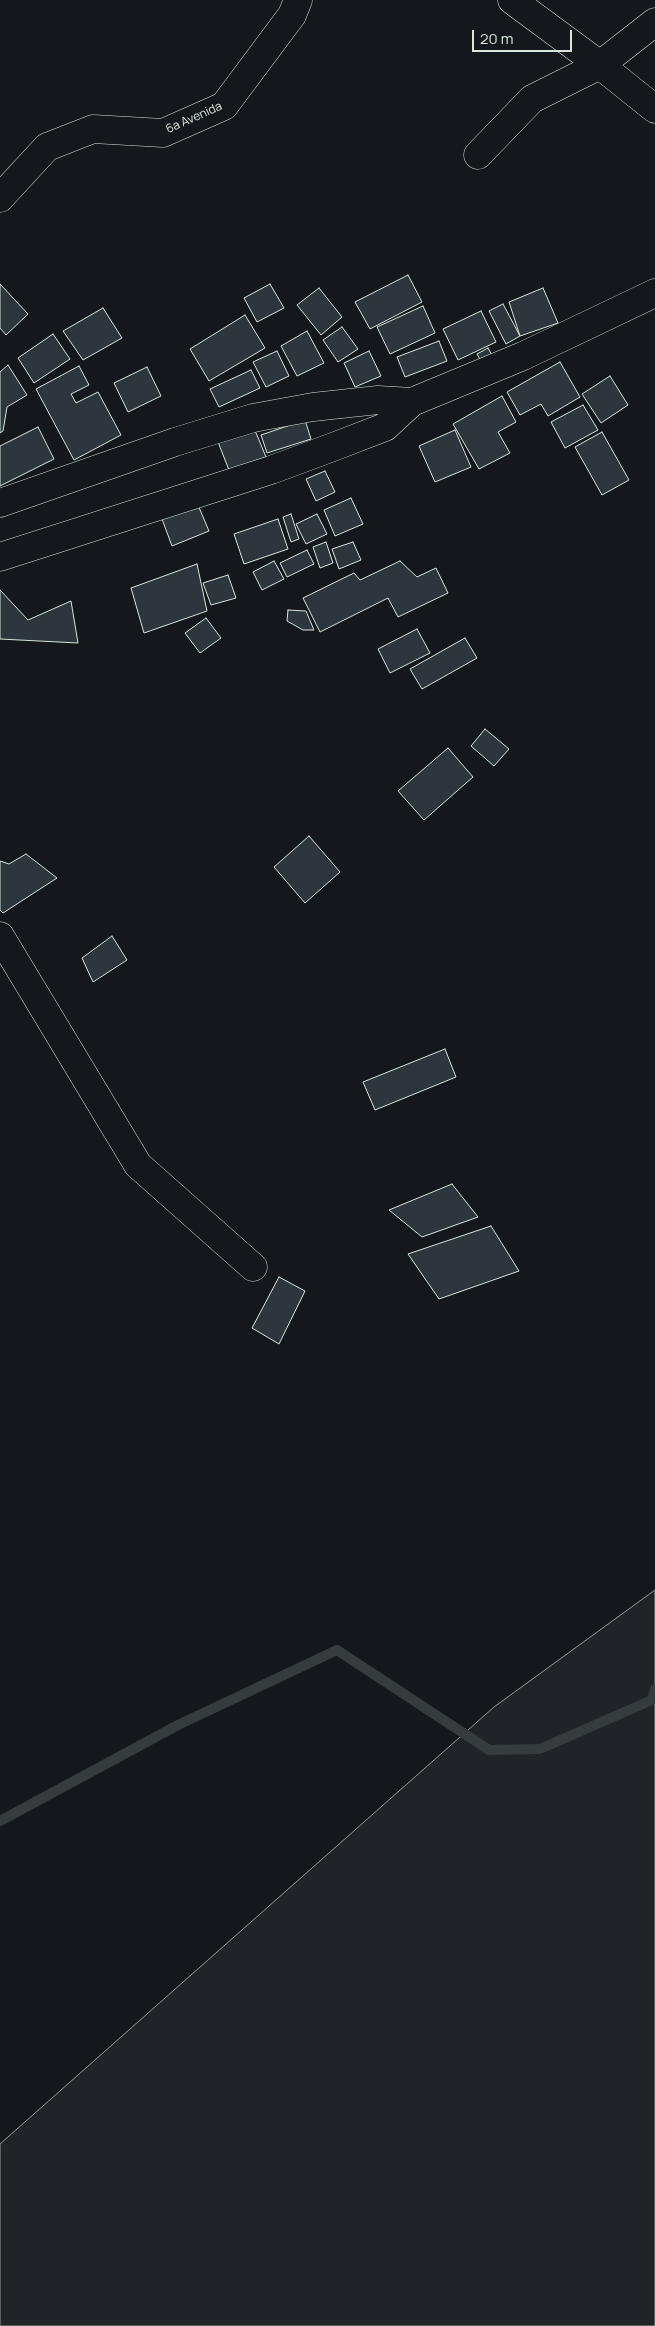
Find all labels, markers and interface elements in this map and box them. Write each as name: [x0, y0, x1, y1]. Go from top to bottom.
scale bar: [475, 20, 575, 52]
text: 20 m: [480, 28, 513, 49]
street label: 6a Avenida: [164, 99, 224, 137]

